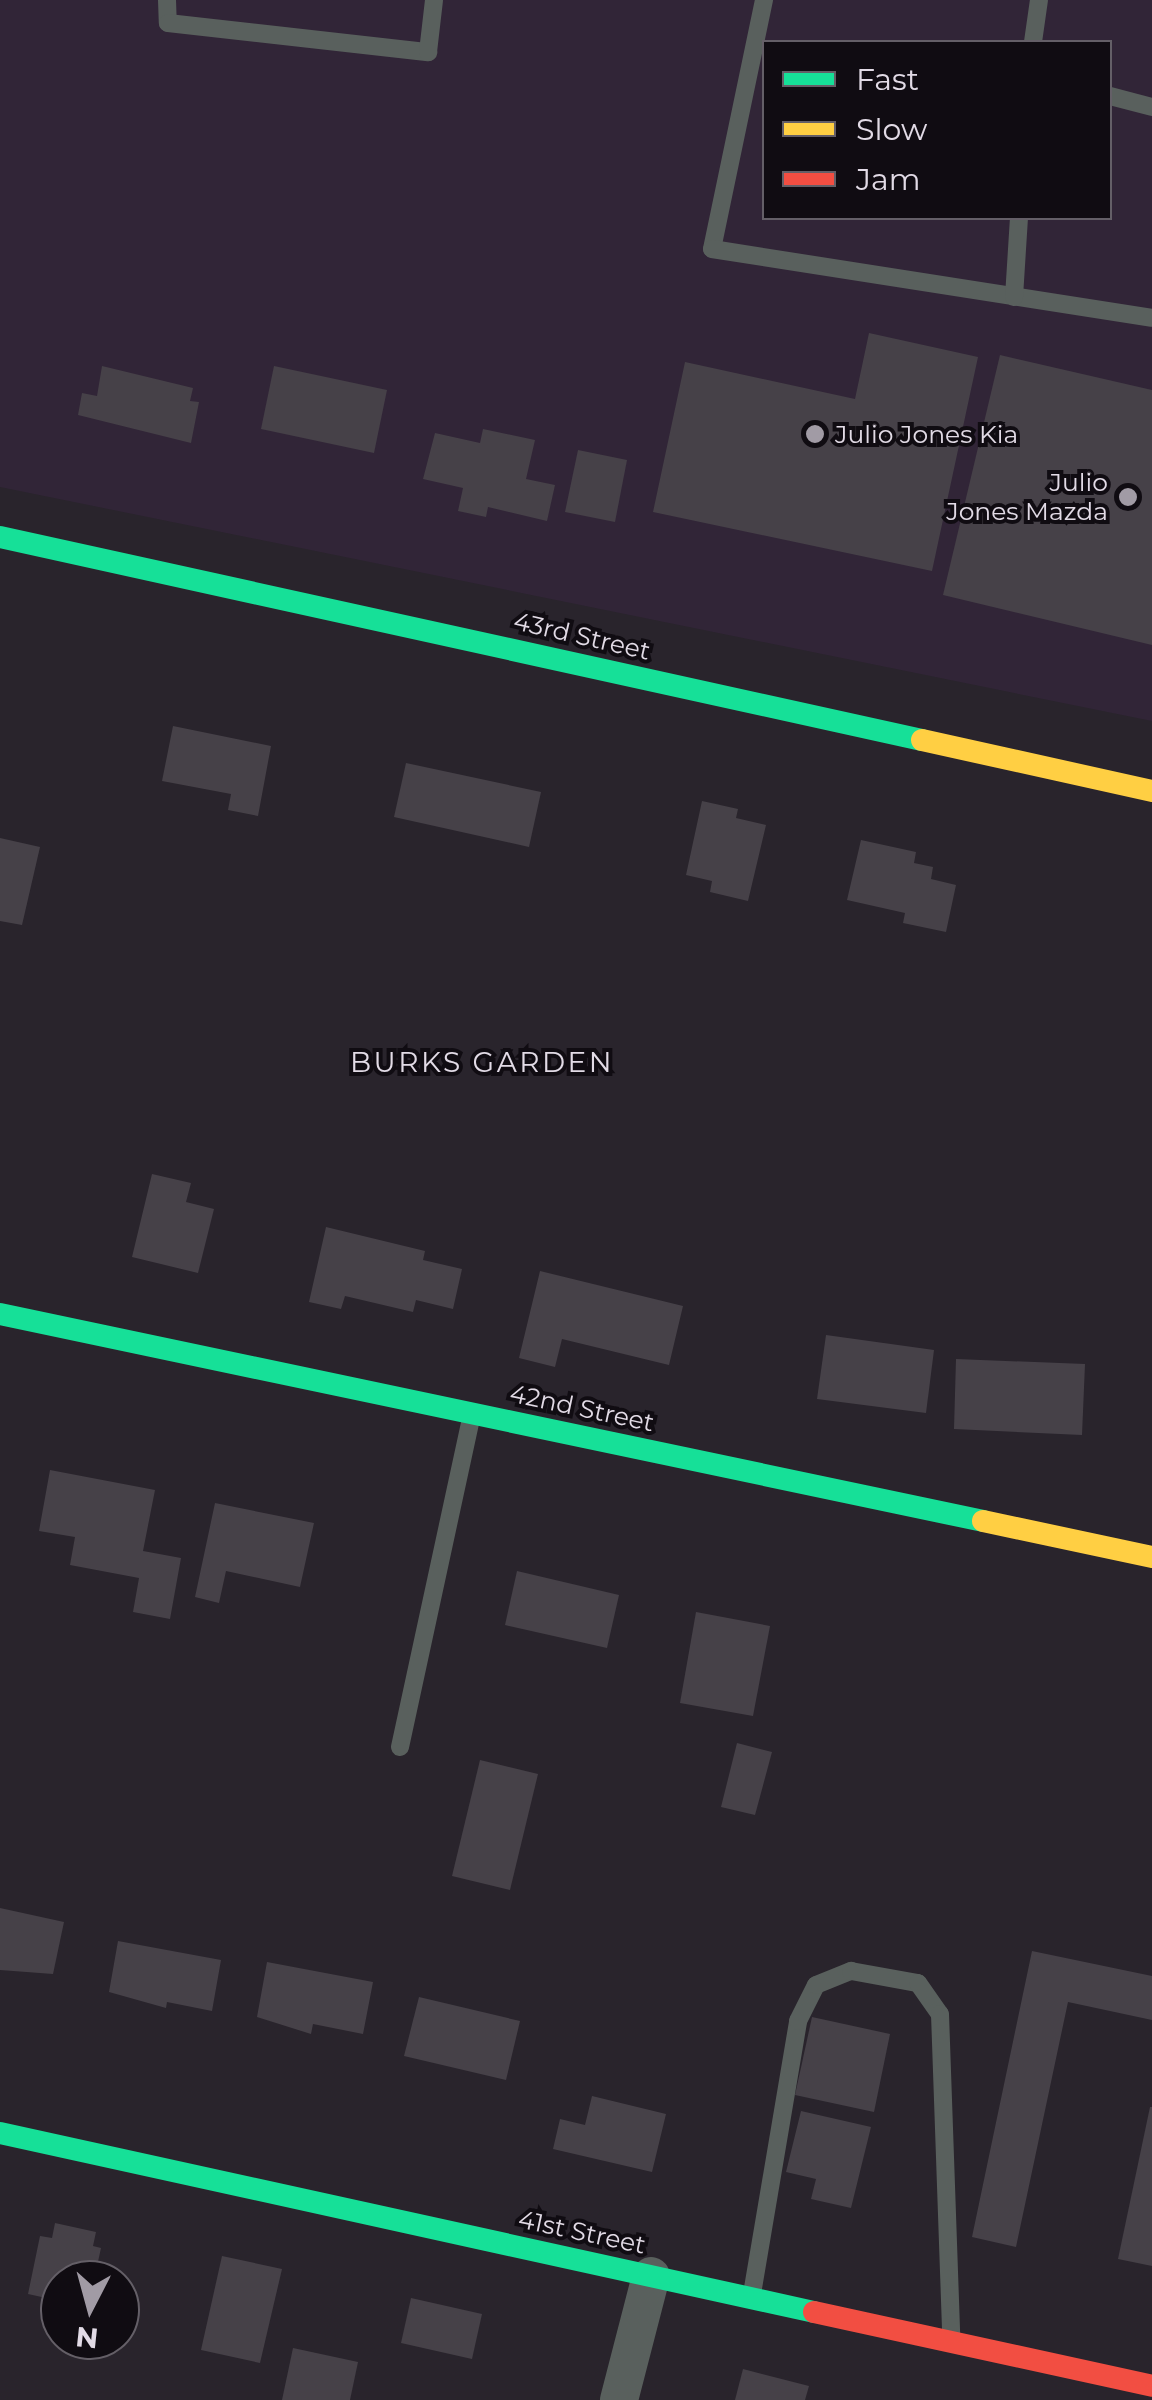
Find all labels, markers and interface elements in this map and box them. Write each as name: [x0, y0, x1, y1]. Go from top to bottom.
legend: [762, 40, 1112, 220]
text: Fast: [856, 61, 919, 98]
text: Slow: [856, 111, 927, 148]
text: Jam: [856, 161, 921, 198]
place label: Julio Jones Kia: [835, 419, 1018, 449]
marker: Julio Jones Kia: [804, 423, 826, 445]
place label: Julio Jones Mazda: [946, 468, 1108, 527]
marker: Julio Jones Mazda: [1117, 486, 1139, 508]
street label: 43rd Street: [511, 606, 653, 666]
district label: BURKS GARDEN: [350, 1045, 614, 1079]
street label: 42nd Street: [507, 1378, 657, 1438]
street label: 41st Street: [516, 2204, 648, 2260]
north arrow: [40, 2260, 140, 2360]
text: N: [74, 2320, 100, 2356]

